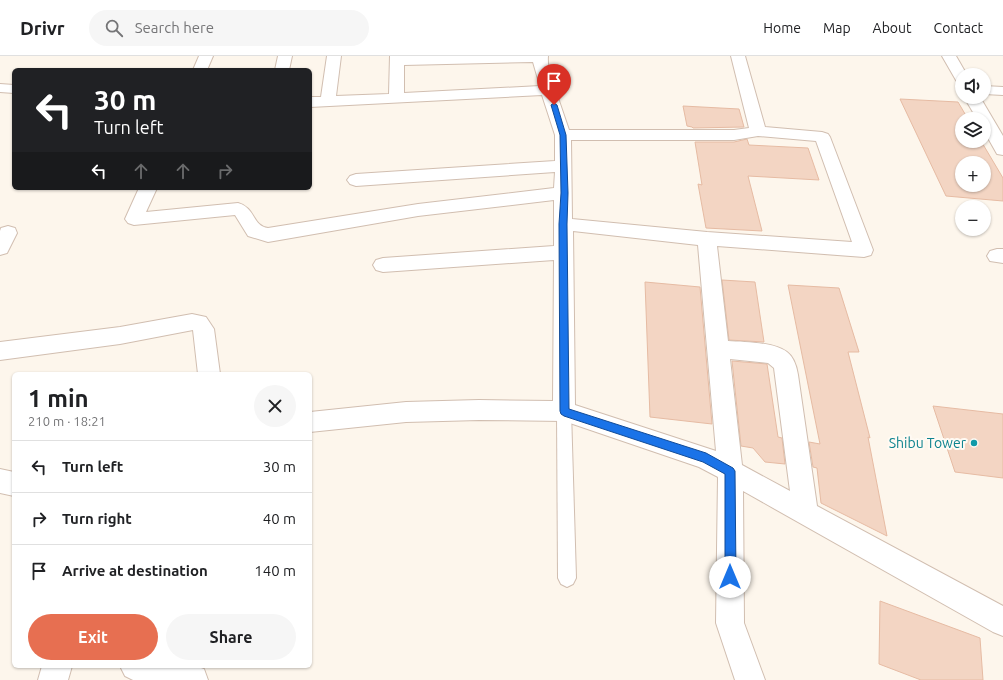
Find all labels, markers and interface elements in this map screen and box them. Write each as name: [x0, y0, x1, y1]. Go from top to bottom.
search box: [89, 10, 369, 46]
text: Drivr: [20, 17, 65, 39]
icon: search: [103, 17, 125, 39]
text: Search here: [135, 19, 214, 36]
text: Home: [763, 20, 801, 36]
text: Map: [823, 20, 851, 36]
text: About: [873, 20, 912, 36]
text: Contact: [934, 20, 983, 36]
pin: [537, 64, 571, 105]
map controls: [955, 68, 991, 236]
button: sound: [955, 68, 991, 104]
icon: arrive: [543, 70, 565, 92]
icon: left: [28, 84, 80, 136]
text: 30 m: [94, 84, 156, 115]
button: layers: [955, 112, 991, 148]
text: Turn left: [94, 117, 164, 137]
button: +: [955, 156, 991, 192]
icon: left: [88, 160, 110, 182]
icon: ahead: [130, 160, 152, 182]
icon: ahead: [172, 160, 194, 182]
icon: right: [214, 160, 236, 182]
button: −: [955, 200, 991, 236]
text: 1 min: [28, 385, 89, 412]
button: close: [254, 385, 296, 427]
text: 210 m · 18:21: [28, 414, 106, 428]
place label: Shibu Tower: [889, 435, 967, 451]
marker: Shibu Tower: [969, 438, 979, 448]
icon: left: [28, 456, 50, 478]
text: Turn left: [62, 458, 123, 475]
text: 30 m: [263, 458, 296, 475]
icon: right: [28, 508, 50, 530]
text: Turn right: [62, 510, 132, 527]
text: 40 m: [263, 510, 296, 527]
position arrow: [709, 556, 751, 598]
icon: arrive: [28, 560, 50, 582]
text: Arrive at destination: [62, 562, 208, 579]
text: 140 m: [254, 562, 296, 579]
button: Exit: [28, 614, 158, 660]
button: Share: [166, 614, 296, 660]

